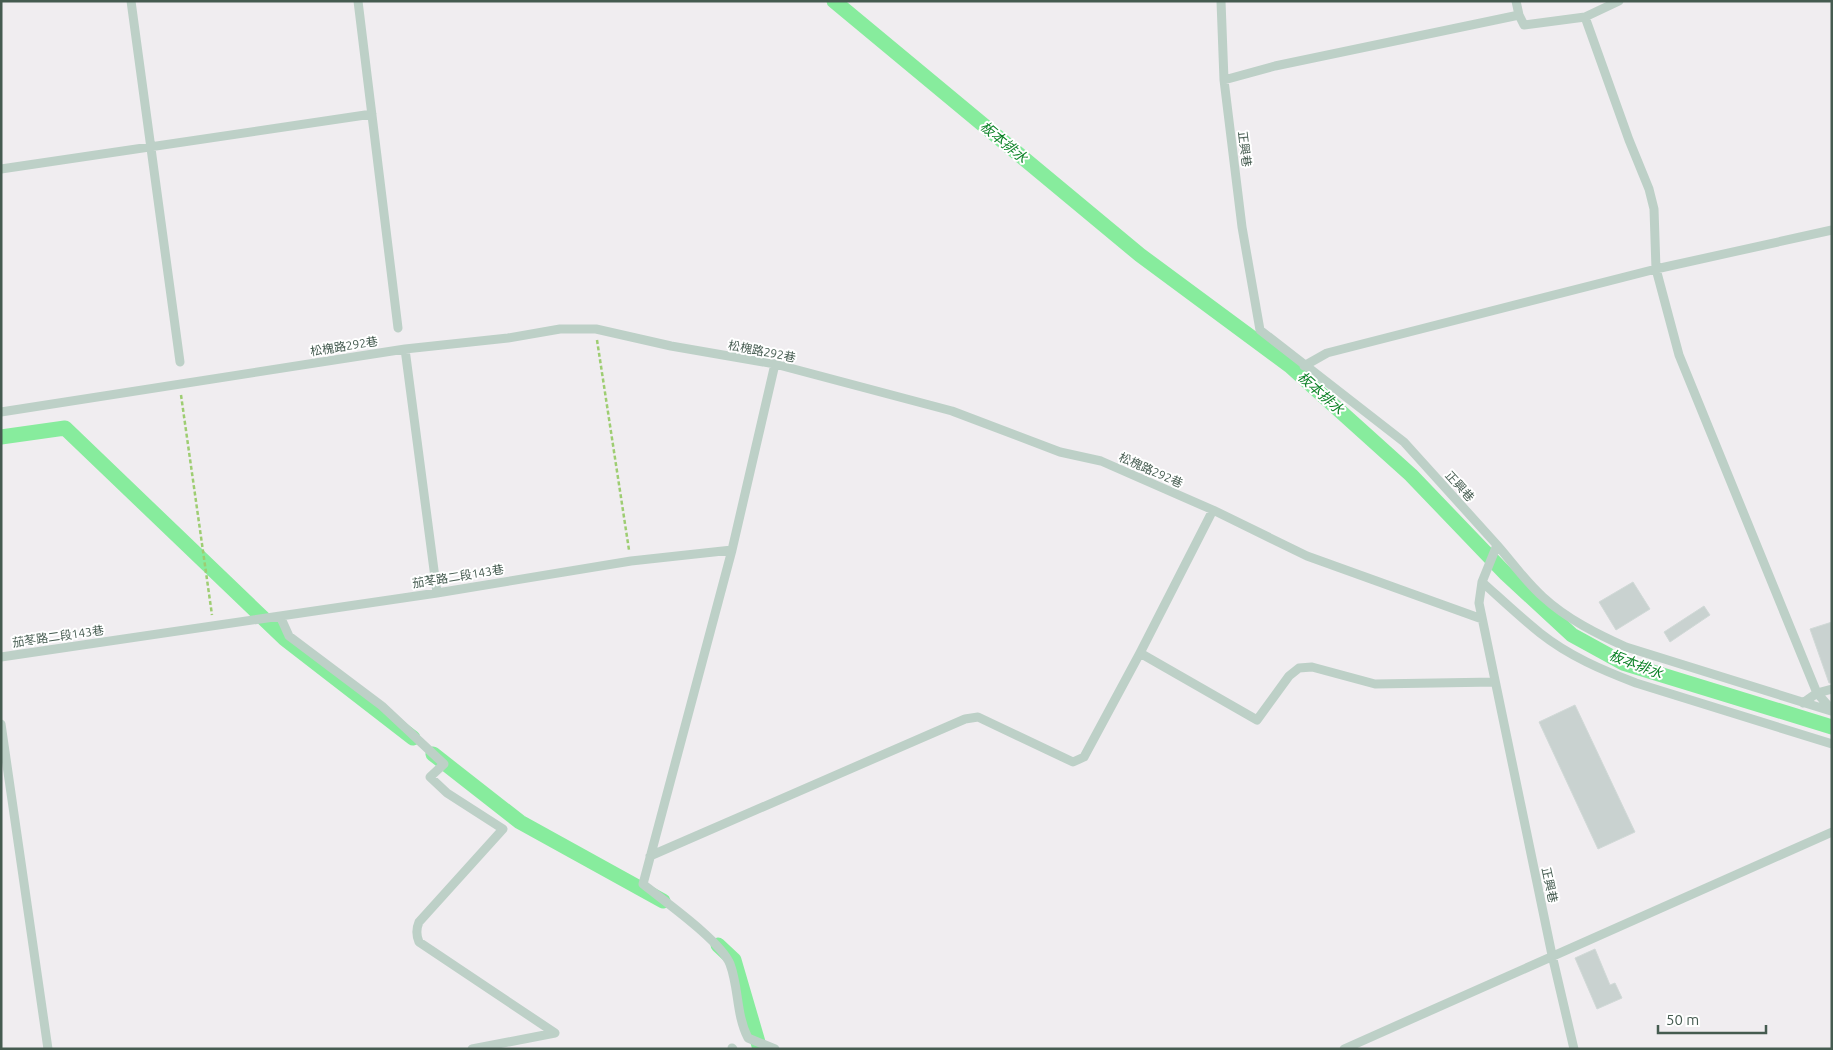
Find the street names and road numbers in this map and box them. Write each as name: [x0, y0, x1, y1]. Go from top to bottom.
street label: 正興巷: [1236, 130, 1254, 168]
street label: 松槐路292巷: [309, 334, 379, 358]
street label: 松槐路292巷: [727, 338, 797, 364]
street label: 松槐路292巷: [1117, 450, 1185, 490]
street label: 正興巷: [1443, 468, 1477, 504]
street label: 茄苳路二段143巷: [411, 562, 505, 590]
street label: 茄苳路二段143巷: [11, 623, 105, 649]
street label: 正興巷: [1540, 866, 1560, 904]

